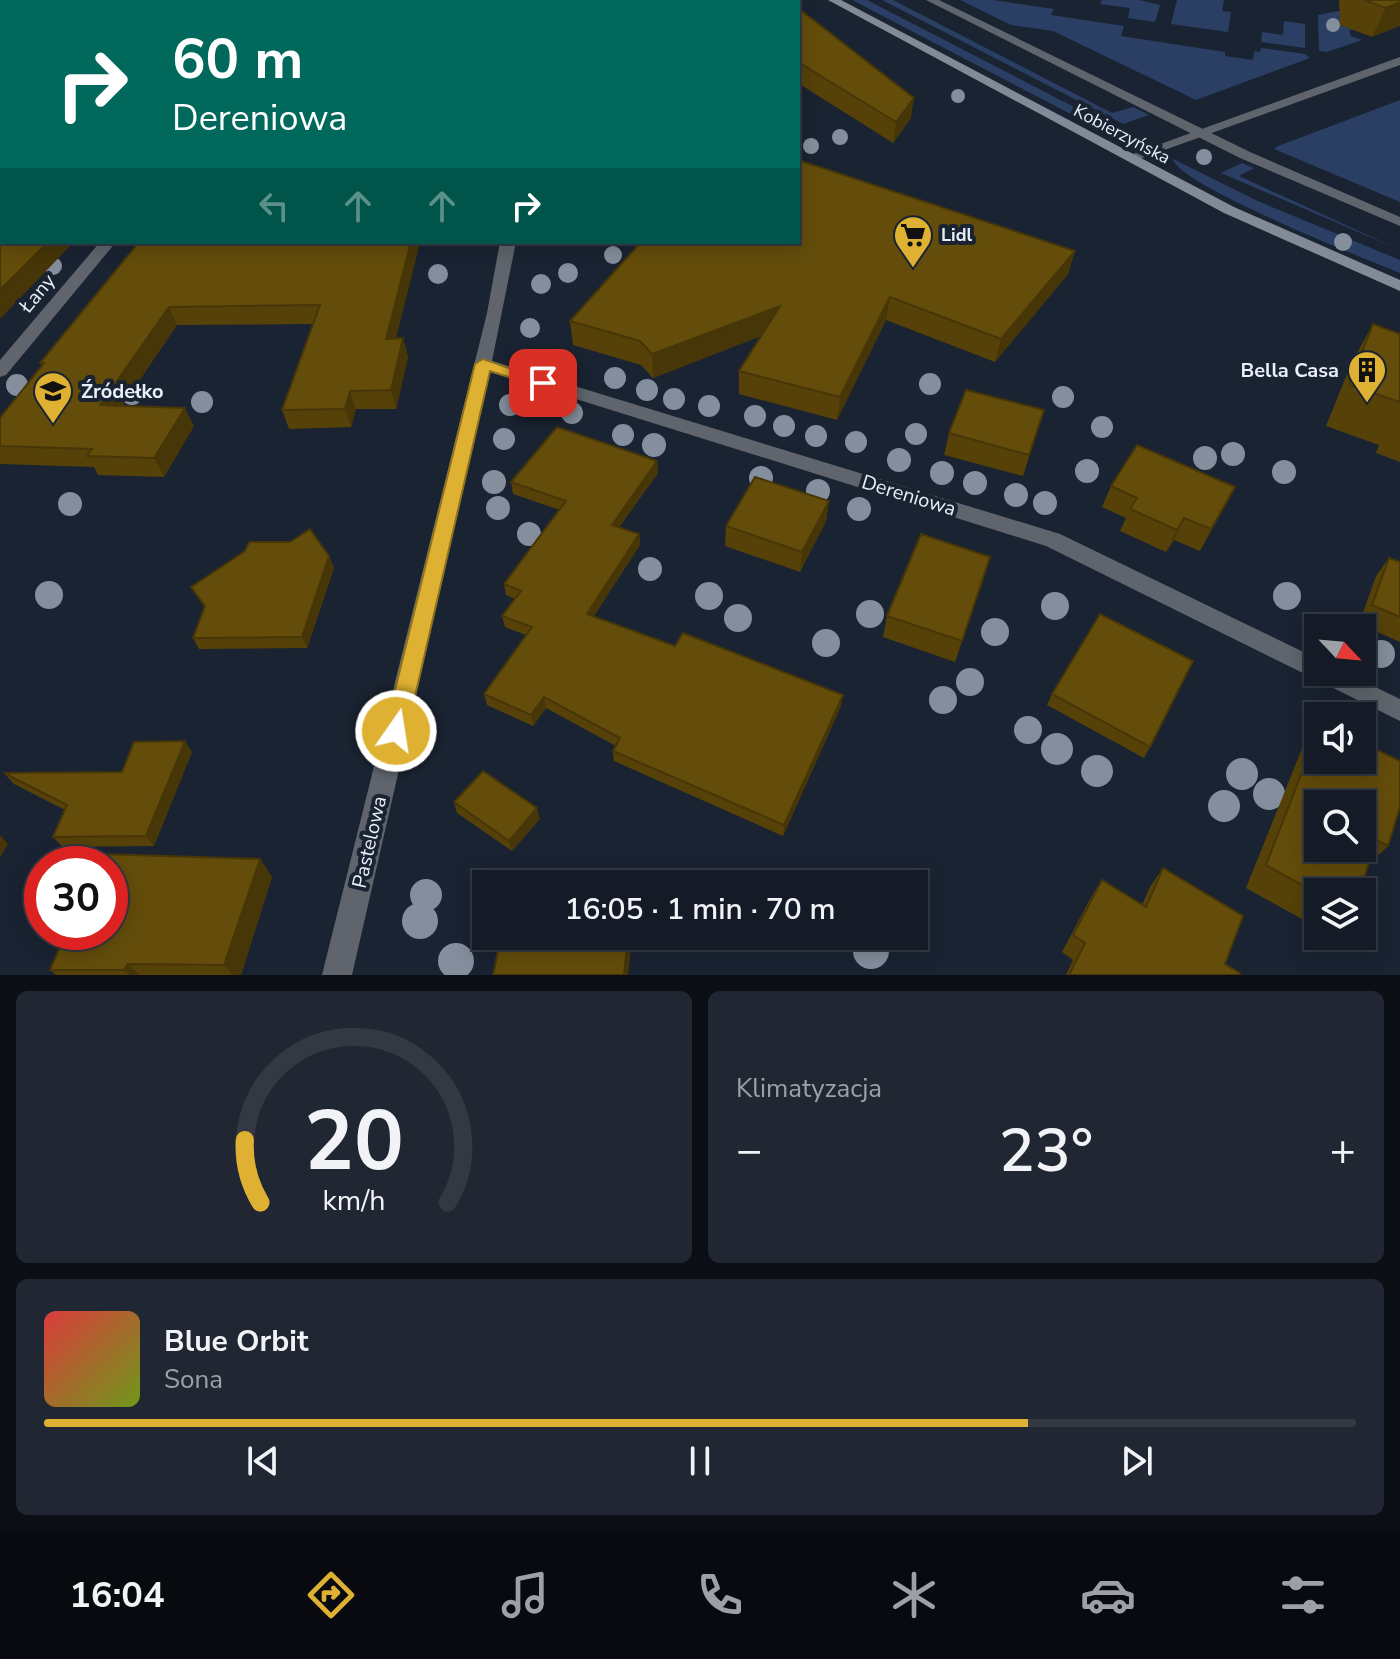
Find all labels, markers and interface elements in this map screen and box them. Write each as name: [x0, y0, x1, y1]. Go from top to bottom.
text: 60 m: [172, 21, 303, 98]
icon: right: [40, 32, 144, 136]
text: Dereniowa: [172, 94, 347, 143]
street label: Kobierzyńska: [1069, 98, 1175, 170]
icon: left: [252, 184, 296, 228]
icon: ahead: [336, 184, 380, 228]
icon: ahead: [420, 184, 464, 228]
icon: right: [504, 184, 548, 228]
supermarket icon: Lidl: [892, 214, 934, 269]
place label: Lidl: [941, 223, 973, 247]
street label: Łany: [13, 268, 62, 319]
pin: [509, 349, 577, 417]
building icon: Bella Casa: [1346, 349, 1388, 404]
place label: Bella Casa: [1240, 357, 1339, 384]
icon: arrive: [521, 361, 565, 405]
school or university icon: Źródełko: [32, 370, 74, 425]
place label: Źródełko: [81, 378, 164, 405]
street label: Dereniowa: [858, 468, 959, 523]
north arrow: [1304, 614, 1376, 686]
map controls: [1304, 614, 1376, 950]
position arrow: [354, 689, 438, 773]
button: sound: [1304, 702, 1376, 774]
button: search: [1304, 790, 1376, 862]
street label: Pastelowa: [346, 793, 393, 891]
speed limit sign: 30: [24, 846, 128, 950]
button: layers: [1304, 878, 1376, 950]
text: 16:05 · 1 min · 70 m: [564, 889, 836, 930]
text: Klimatyzacja: [736, 1071, 882, 1106]
text: 20: [304, 1085, 404, 1198]
text: 23°: [999, 1110, 1093, 1192]
text: −: [736, 1121, 762, 1181]
text: +: [1330, 1121, 1356, 1181]
text: km/h: [323, 1181, 385, 1220]
text: Blue Orbit: [164, 1321, 308, 1362]
text: Sona: [164, 1362, 223, 1397]
icon: previous: [241, 1439, 285, 1483]
icon: pause: [678, 1439, 722, 1483]
icon: next: [1115, 1439, 1159, 1483]
icon: directions: [303, 1567, 359, 1623]
icon: music: [497, 1567, 553, 1623]
icon: phone: [692, 1567, 748, 1623]
icon: climate: [886, 1567, 942, 1623]
icon: car: [1080, 1567, 1136, 1623]
icon: filters: [1275, 1567, 1331, 1623]
text: 16:04: [69, 1571, 165, 1620]

